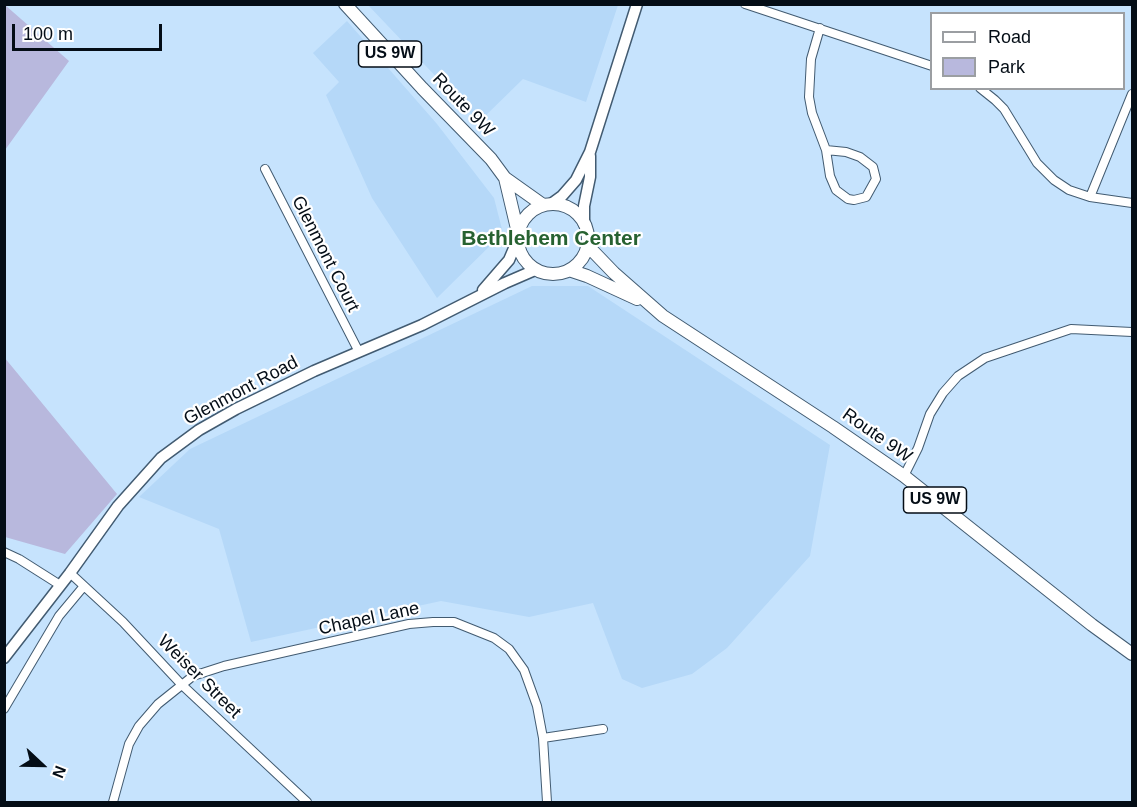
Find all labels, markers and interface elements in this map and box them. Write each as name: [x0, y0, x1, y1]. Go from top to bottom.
scale bar: [15, 12, 165, 50]
legend: [930, 12, 1125, 90]
text: 100 m: [23, 24, 73, 44]
text: Road: [988, 27, 1031, 47]
road number: US 9W: [358, 41, 422, 67]
text: Park: [988, 57, 1025, 77]
street label: Route 9W: [427, 69, 499, 141]
street label: Glenmont Court: [287, 192, 363, 316]
district label: Bethlehem Center: [461, 226, 641, 252]
street label: Glenmont Road: [180, 352, 302, 430]
street label: Route 9W: [838, 404, 916, 468]
road number: US 9W: [904, 487, 966, 513]
street label: Chapel Lane: [317, 598, 421, 640]
street label: Weiser Street: [153, 631, 245, 723]
north arrow: [12, 735, 72, 795]
text: N: [49, 763, 69, 780]

